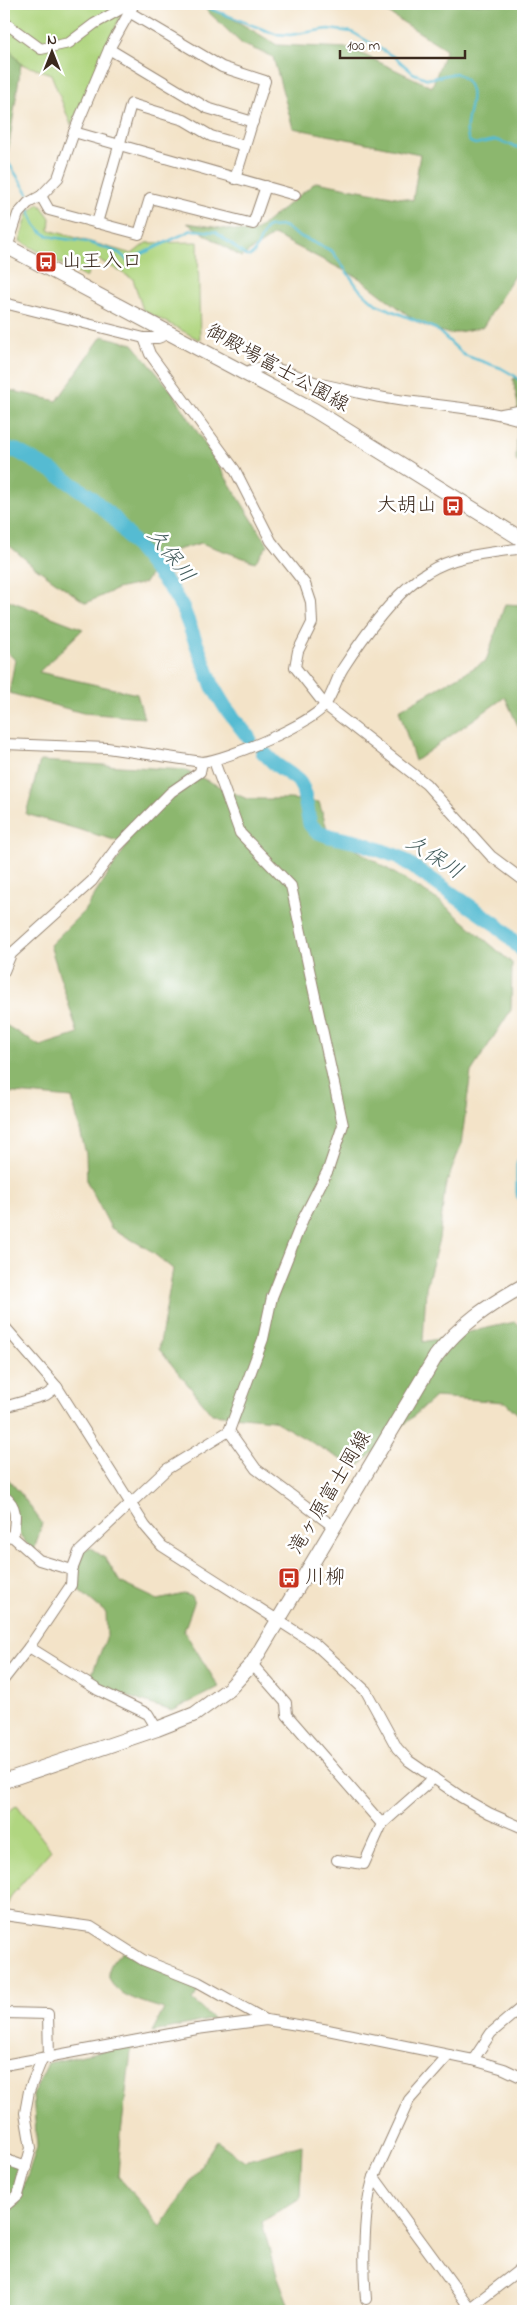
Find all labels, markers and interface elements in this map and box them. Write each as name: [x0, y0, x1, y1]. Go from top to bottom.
north arrow: [28, 28, 78, 78]
scale bar: [340, 28, 464, 60]
text: N: [47, 30, 57, 51]
text: 100 m: [347, 35, 380, 57]
place label: 山王入口: [62, 248, 142, 277]
bus stop icon: 山王入口: [34, 250, 58, 274]
street label: 御殿場富士公園線: [200, 318, 354, 420]
place label: 大胡山: [377, 492, 437, 521]
bus stop icon: 大胡山: [441, 494, 465, 518]
water label: 久保川: [139, 522, 201, 590]
water label: 久保川: [399, 828, 469, 888]
street label: 滝ヶ原富士岡線: [283, 1426, 379, 1560]
place label: 川柳: [305, 1564, 345, 1593]
bus stop icon: 川柳: [277, 1566, 301, 1590]

